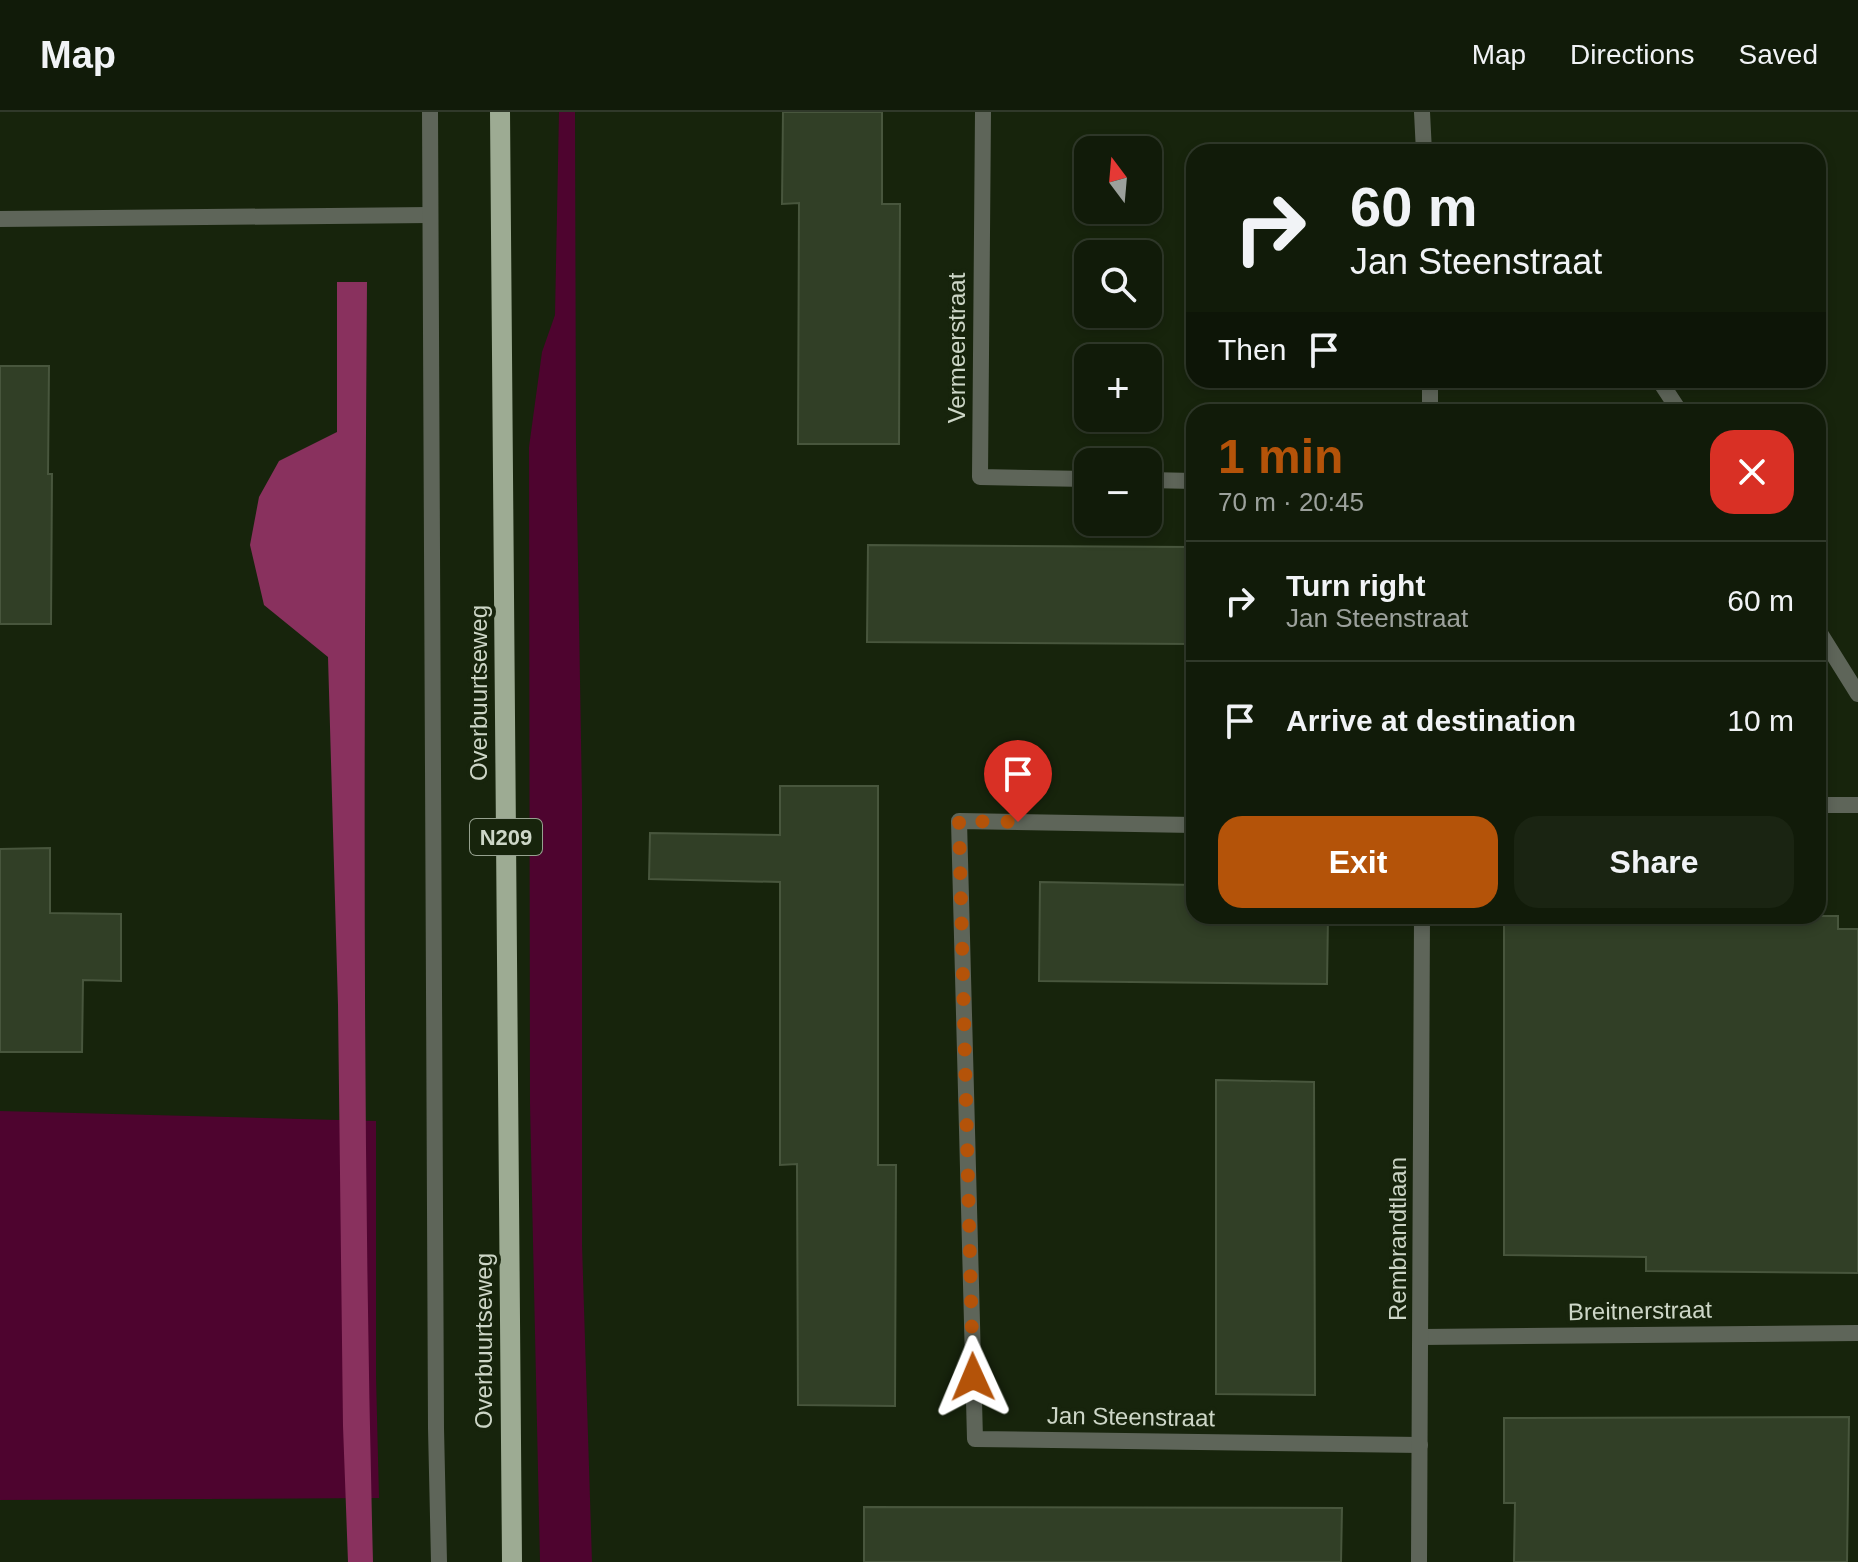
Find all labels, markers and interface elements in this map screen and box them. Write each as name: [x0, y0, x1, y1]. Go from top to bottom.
text: Map: [40, 34, 116, 76]
text: Map: [1472, 39, 1526, 70]
text: Directions: [1570, 39, 1695, 70]
text: Saved: [1739, 39, 1818, 70]
north arrow: [1074, 136, 1162, 224]
map controls: [1074, 136, 1162, 536]
text: 60 m: [1350, 175, 1478, 238]
icon: right: [1218, 176, 1322, 280]
button: search: [1074, 240, 1162, 328]
text: Jan Steenstraat: [1350, 241, 1602, 282]
street label: Vermeerstraat: [943, 272, 970, 423]
icon: arrive: [1302, 328, 1346, 372]
text: Then: [1218, 333, 1286, 366]
button: +: [1074, 344, 1162, 432]
text: 1 min: [1218, 430, 1343, 483]
button: close: [1710, 430, 1794, 514]
button: −: [1074, 448, 1162, 536]
text: 70 m · 20:45: [1218, 487, 1364, 517]
text: Turn right: [1286, 569, 1425, 602]
icon: right: [1218, 579, 1262, 623]
text: 60 m: [1727, 584, 1794, 617]
text: Jan Steenstraat: [1286, 603, 1468, 633]
street label: Overbuurtseweg: [465, 605, 492, 781]
icon: arrive: [1218, 699, 1262, 743]
text: Arrive at destination: [1286, 704, 1576, 737]
text: 10 m: [1727, 704, 1794, 737]
pin: [984, 740, 1052, 822]
icon: arrive: [996, 752, 1040, 796]
button: Exit: [1218, 816, 1498, 908]
button: Share: [1514, 816, 1794, 908]
road number: N209: [470, 819, 542, 855]
street label: Rembrandtlaan: [1384, 1157, 1411, 1321]
street label: Overbuurtseweg: [470, 1253, 497, 1429]
street label: Breitnerstraat: [1568, 1296, 1713, 1325]
position arrow: [931, 1335, 1015, 1419]
street label: Jan Steenstraat: [1047, 1402, 1216, 1431]

